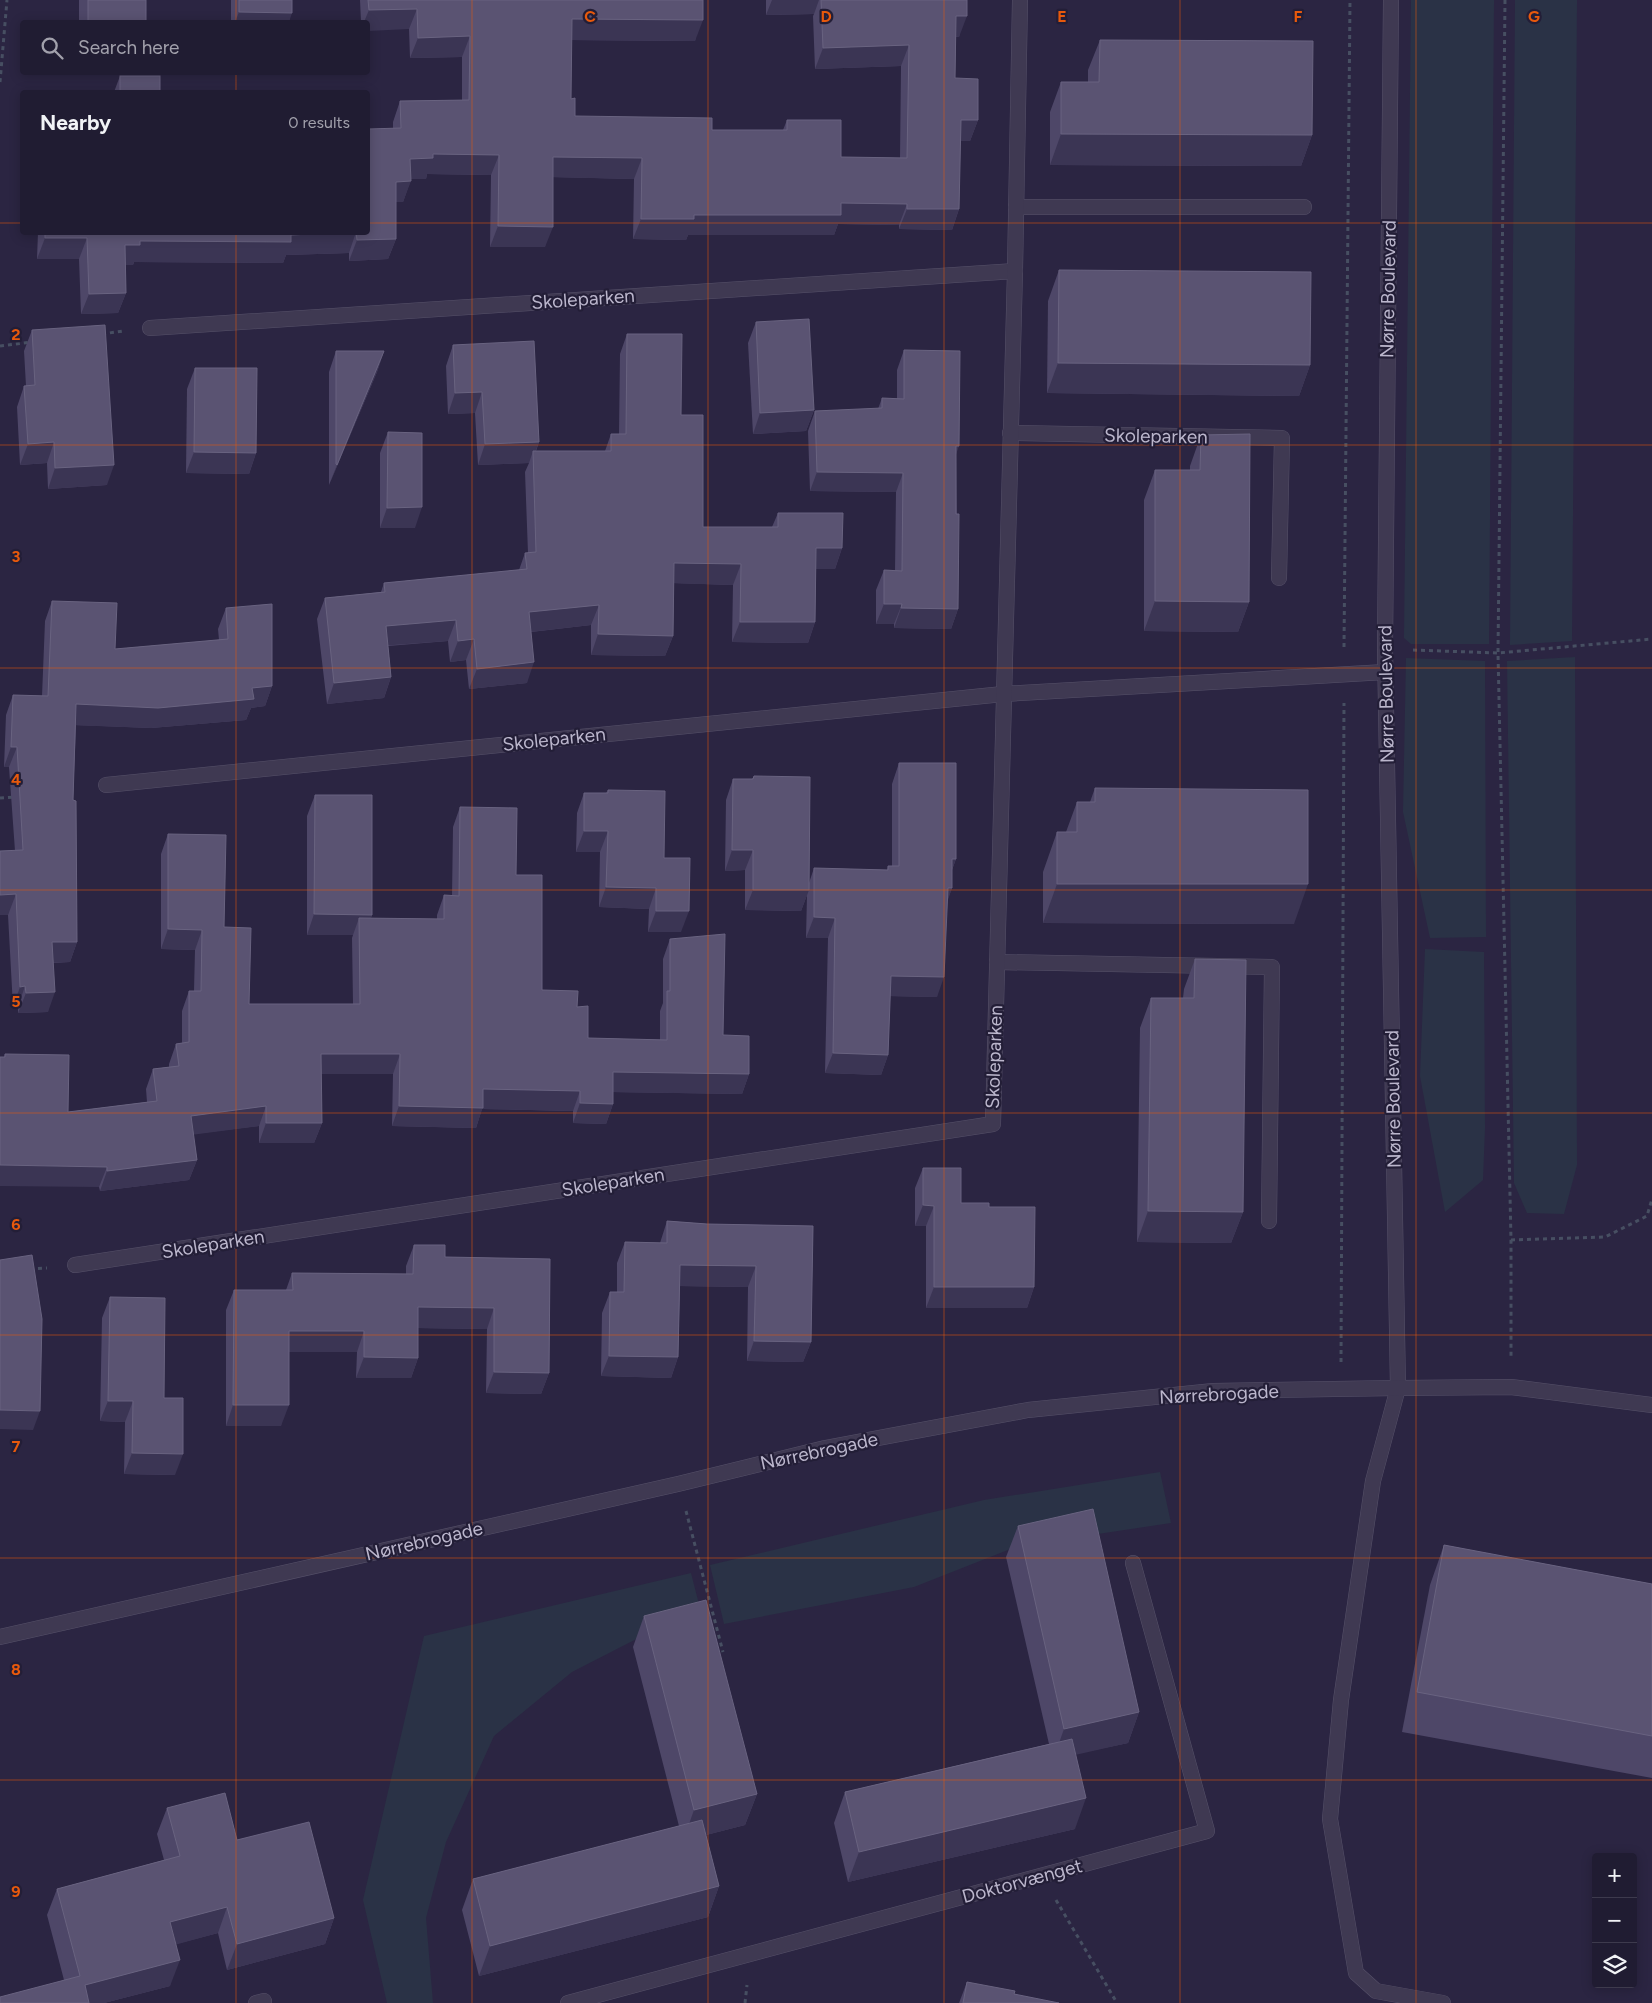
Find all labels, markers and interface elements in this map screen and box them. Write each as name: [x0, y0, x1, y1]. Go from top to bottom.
text: C: [584, 7, 596, 26]
text: D: [820, 7, 832, 26]
text: E: [1057, 7, 1067, 26]
text: F: [1294, 7, 1303, 26]
text: G: [1528, 7, 1540, 26]
search box: [20, 20, 370, 75]
icon: search: [38, 34, 66, 62]
text: Search here: [78, 36, 180, 59]
text: Nearby: [40, 110, 111, 135]
text: 0 results: [288, 113, 350, 132]
street label: Nørre Boulevard: [1375, 220, 1401, 358]
street label: Skoleparken: [531, 284, 635, 314]
text: 2: [11, 325, 21, 344]
street label: Skoleparken: [1104, 424, 1208, 448]
text: 3: [12, 547, 21, 566]
street label: Nørre Boulevard: [1373, 625, 1399, 763]
street label: Skoleparken: [501, 722, 607, 756]
text: 4: [11, 770, 21, 789]
text: 5: [11, 992, 21, 1011]
street label: Skoleparken: [981, 1005, 1007, 1109]
street label: Nørre Boulevard: [1380, 1030, 1406, 1168]
street label: Skoleparken: [560, 1163, 666, 1201]
text: 6: [11, 1215, 21, 1234]
street label: Skoleparken: [160, 1225, 266, 1263]
street label: Nørrebrogade: [1159, 1379, 1279, 1409]
street label: Nørrebrogade: [758, 1427, 880, 1475]
text: 7: [12, 1437, 21, 1456]
street label: Nørrebrogade: [363, 1516, 485, 1566]
text: 8: [11, 1660, 21, 1679]
map controls: [1592, 1853, 1637, 1988]
button: +: [1592, 1853, 1637, 1898]
street label: Doktorvænget: [959, 1854, 1085, 1908]
text: 9: [11, 1882, 21, 1901]
button: −: [1592, 1898, 1637, 1943]
button: layers: [1592, 1943, 1637, 1988]

